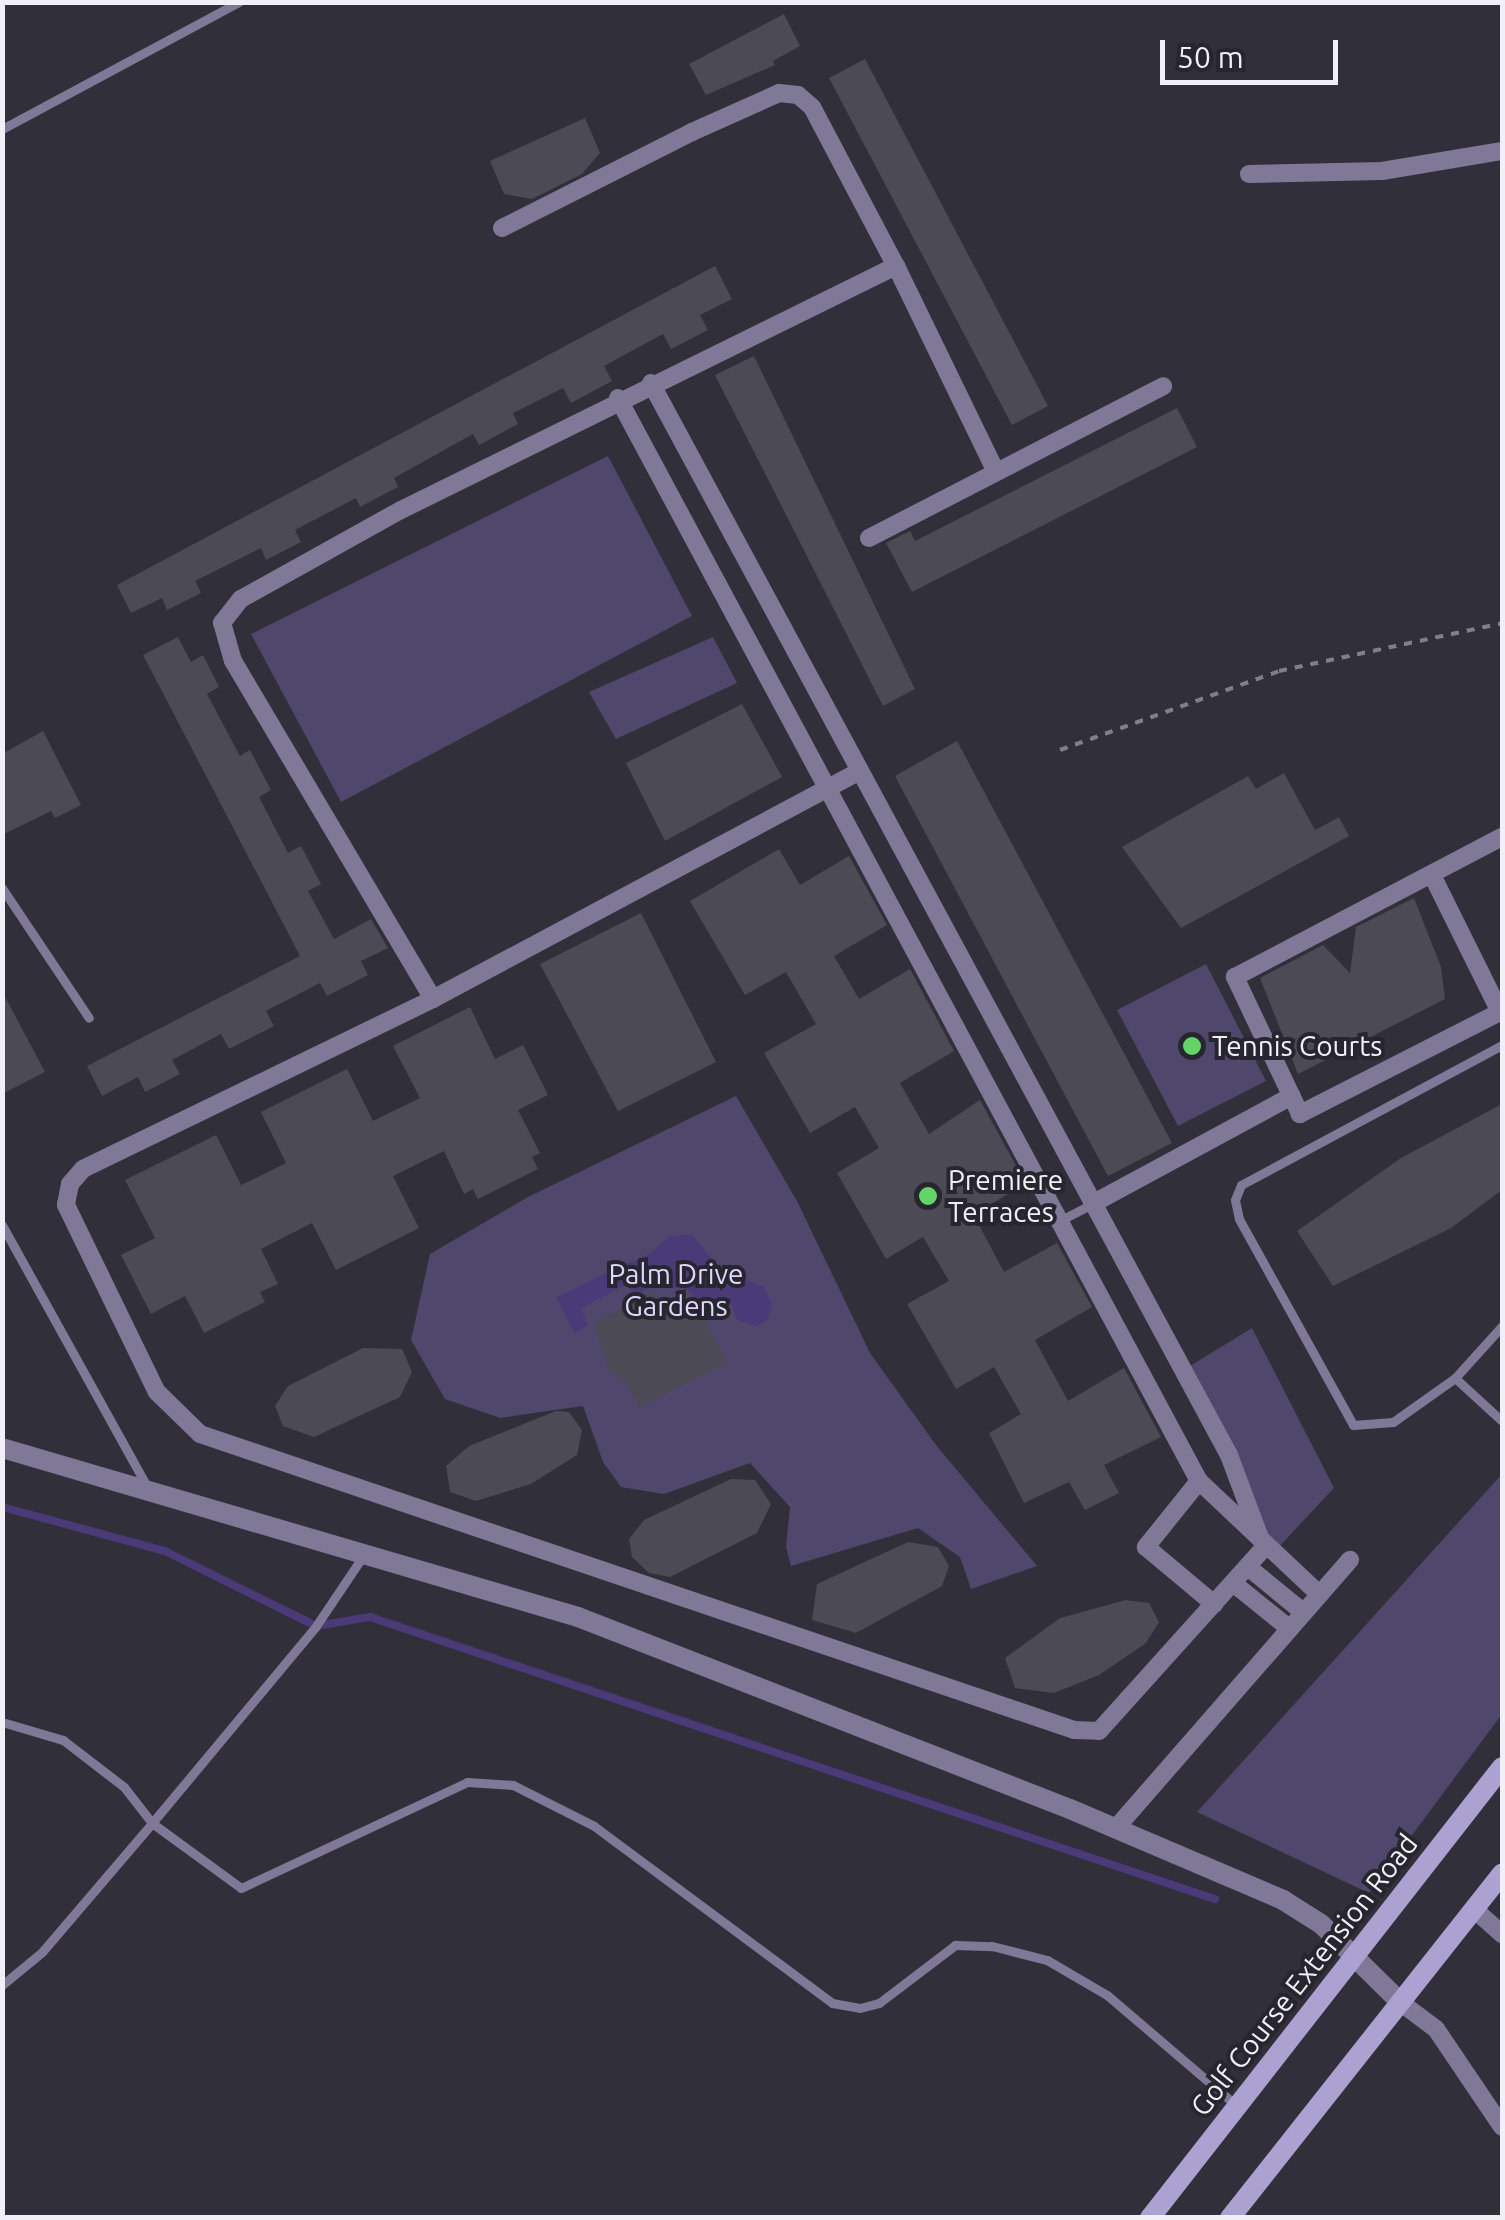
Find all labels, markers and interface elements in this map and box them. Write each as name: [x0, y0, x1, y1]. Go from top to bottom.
scale bar: [1165, 20, 1342, 82]
text: 50 m: [1177, 40, 1244, 74]
place label: Tennis Courts: [1212, 1029, 1382, 1063]
marker: Tennis Courts: [1181, 1035, 1203, 1057]
place label: Premiere Terraces: [948, 1163, 1063, 1229]
marker: Premiere Terraces: [917, 1185, 939, 1207]
park label: Palm Drive Gardens: [609, 1257, 743, 1323]
street label: Golf Course Extension Road: [1184, 1827, 1424, 2123]

